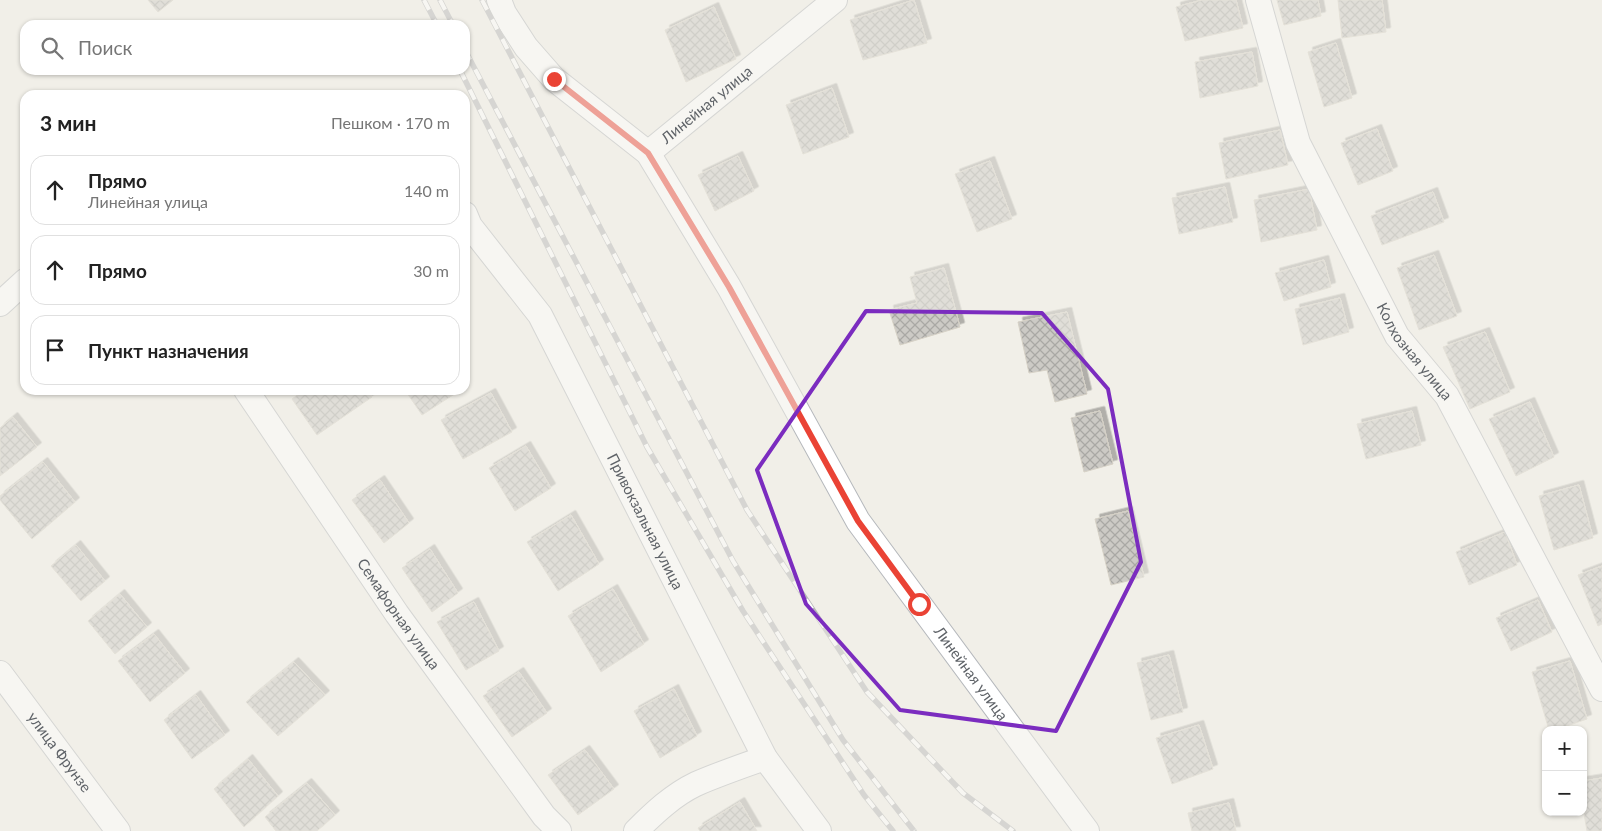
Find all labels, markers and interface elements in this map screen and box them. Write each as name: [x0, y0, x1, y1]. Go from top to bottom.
search box: [20, 20, 470, 75]
icon: search: [38, 34, 66, 62]
text: Поиск: [78, 36, 132, 59]
street label: Линейная улица: [656, 61, 755, 147]
route end: [543, 68, 566, 91]
text: 3 мин: [40, 110, 97, 135]
text: Пешком · 170 m: [331, 113, 450, 132]
text: Прямо: [88, 169, 147, 192]
icon: ahead: [41, 176, 69, 204]
text: 140 m: [404, 181, 449, 200]
text: Линейная улица: [88, 192, 208, 211]
icon: ahead: [41, 256, 69, 284]
text: Прямо: [88, 259, 147, 282]
text: 30 m: [413, 261, 449, 280]
street label: Колхозная улица: [1374, 300, 1457, 403]
icon: arrive: [41, 336, 69, 364]
text: Пункт назначения: [88, 339, 249, 362]
street label: Привокзальная улица: [604, 450, 688, 592]
street label: Семафорная улица: [354, 555, 444, 673]
route start: [908, 593, 931, 616]
street label: Линейная улица: [930, 621, 1012, 724]
street label: улица Фрунзе: [24, 708, 96, 795]
map controls: [1542, 726, 1587, 816]
button: +: [1542, 726, 1587, 771]
button: −: [1542, 771, 1587, 816]

